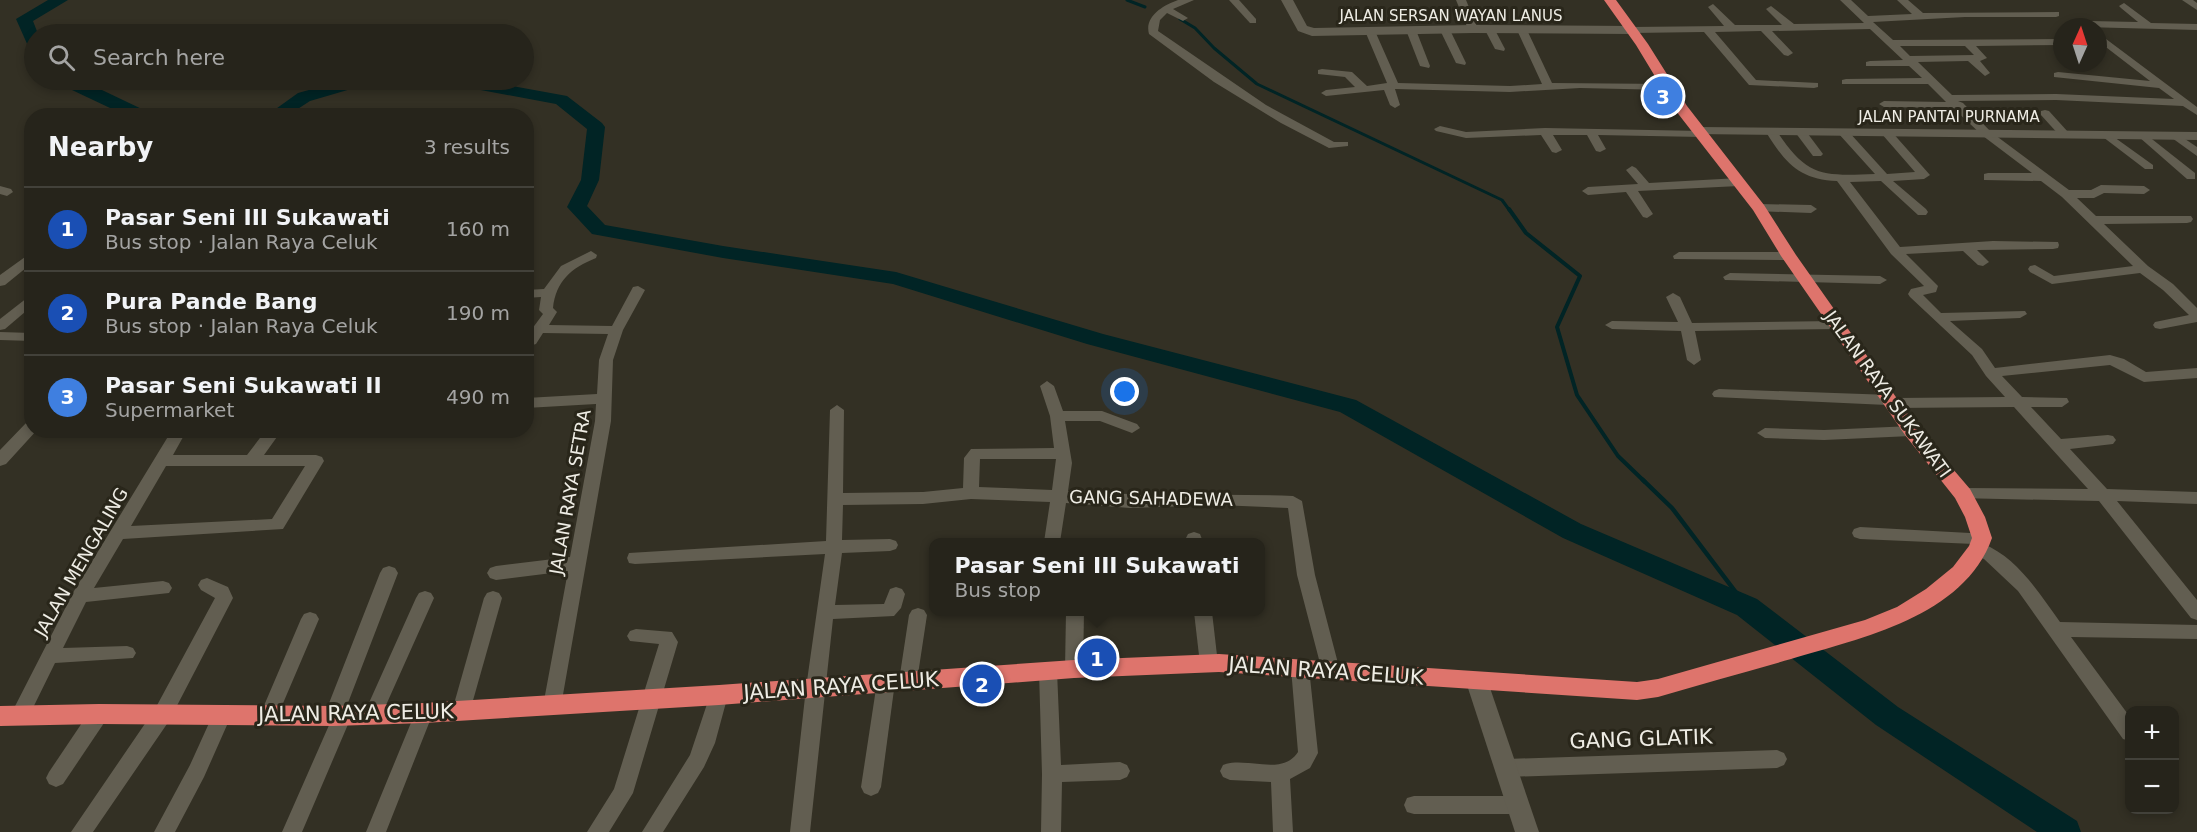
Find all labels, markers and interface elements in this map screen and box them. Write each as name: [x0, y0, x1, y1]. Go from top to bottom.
street label: JALAN SERSAN WAYAN LANUS: [1339, 7, 1562, 25]
north arrow: [2053, 18, 2107, 72]
search box: [24, 24, 534, 90]
icon: search: [45, 41, 78, 74]
text: Search here: [93, 45, 225, 70]
pin: 3: [1644, 74, 1682, 118]
street label: JALAN PANTAI PURNAMA: [1857, 108, 2040, 126]
text: Nearby: [48, 132, 153, 162]
text: 3 results: [424, 135, 510, 159]
text: Pasar Seni III Sukawati: [105, 205, 390, 230]
text: 1: [61, 217, 74, 241]
text: 160 m: [446, 217, 510, 241]
text: Bus stop · Jalan Raya Celuk: [105, 230, 378, 254]
text: Pura Pande Bang: [105, 289, 318, 314]
text: 2: [61, 301, 74, 325]
text: 190 m: [446, 301, 510, 325]
street label: JALAN RAYA SUKAWATI: [1820, 306, 1956, 481]
text: Bus stop · Jalan Raya Celuk: [105, 314, 378, 338]
text: Pasar Seni Sukawati II: [105, 373, 382, 398]
your location: [1110, 377, 1139, 406]
text: 3: [61, 385, 74, 409]
text: 490 m: [446, 385, 510, 409]
text: Supermarket: [105, 398, 234, 422]
street label: JALAN RAYA SETRA: [545, 407, 595, 577]
street label: JALAN MENGALING: [29, 484, 132, 641]
street label: GANG SAHADEWA: [1069, 486, 1234, 510]
popup: [929, 538, 1265, 616]
text: Pasar Seni III Sukawati: [955, 553, 1239, 578]
text: Bus stop: [955, 578, 1041, 602]
pin: 1: [1078, 636, 1116, 680]
street label: JALAN RAYA CELUK: [1226, 652, 1426, 690]
pin: 2: [962, 662, 1002, 706]
street label: JALAN RAYA CELUK: [741, 667, 941, 705]
street label: JALAN RAYA CELUK: [256, 699, 455, 727]
map controls: [2125, 706, 2179, 814]
button: +: [2125, 706, 2179, 760]
street label: GANG GLATIK: [1569, 724, 1714, 753]
button: −: [2125, 760, 2179, 814]

